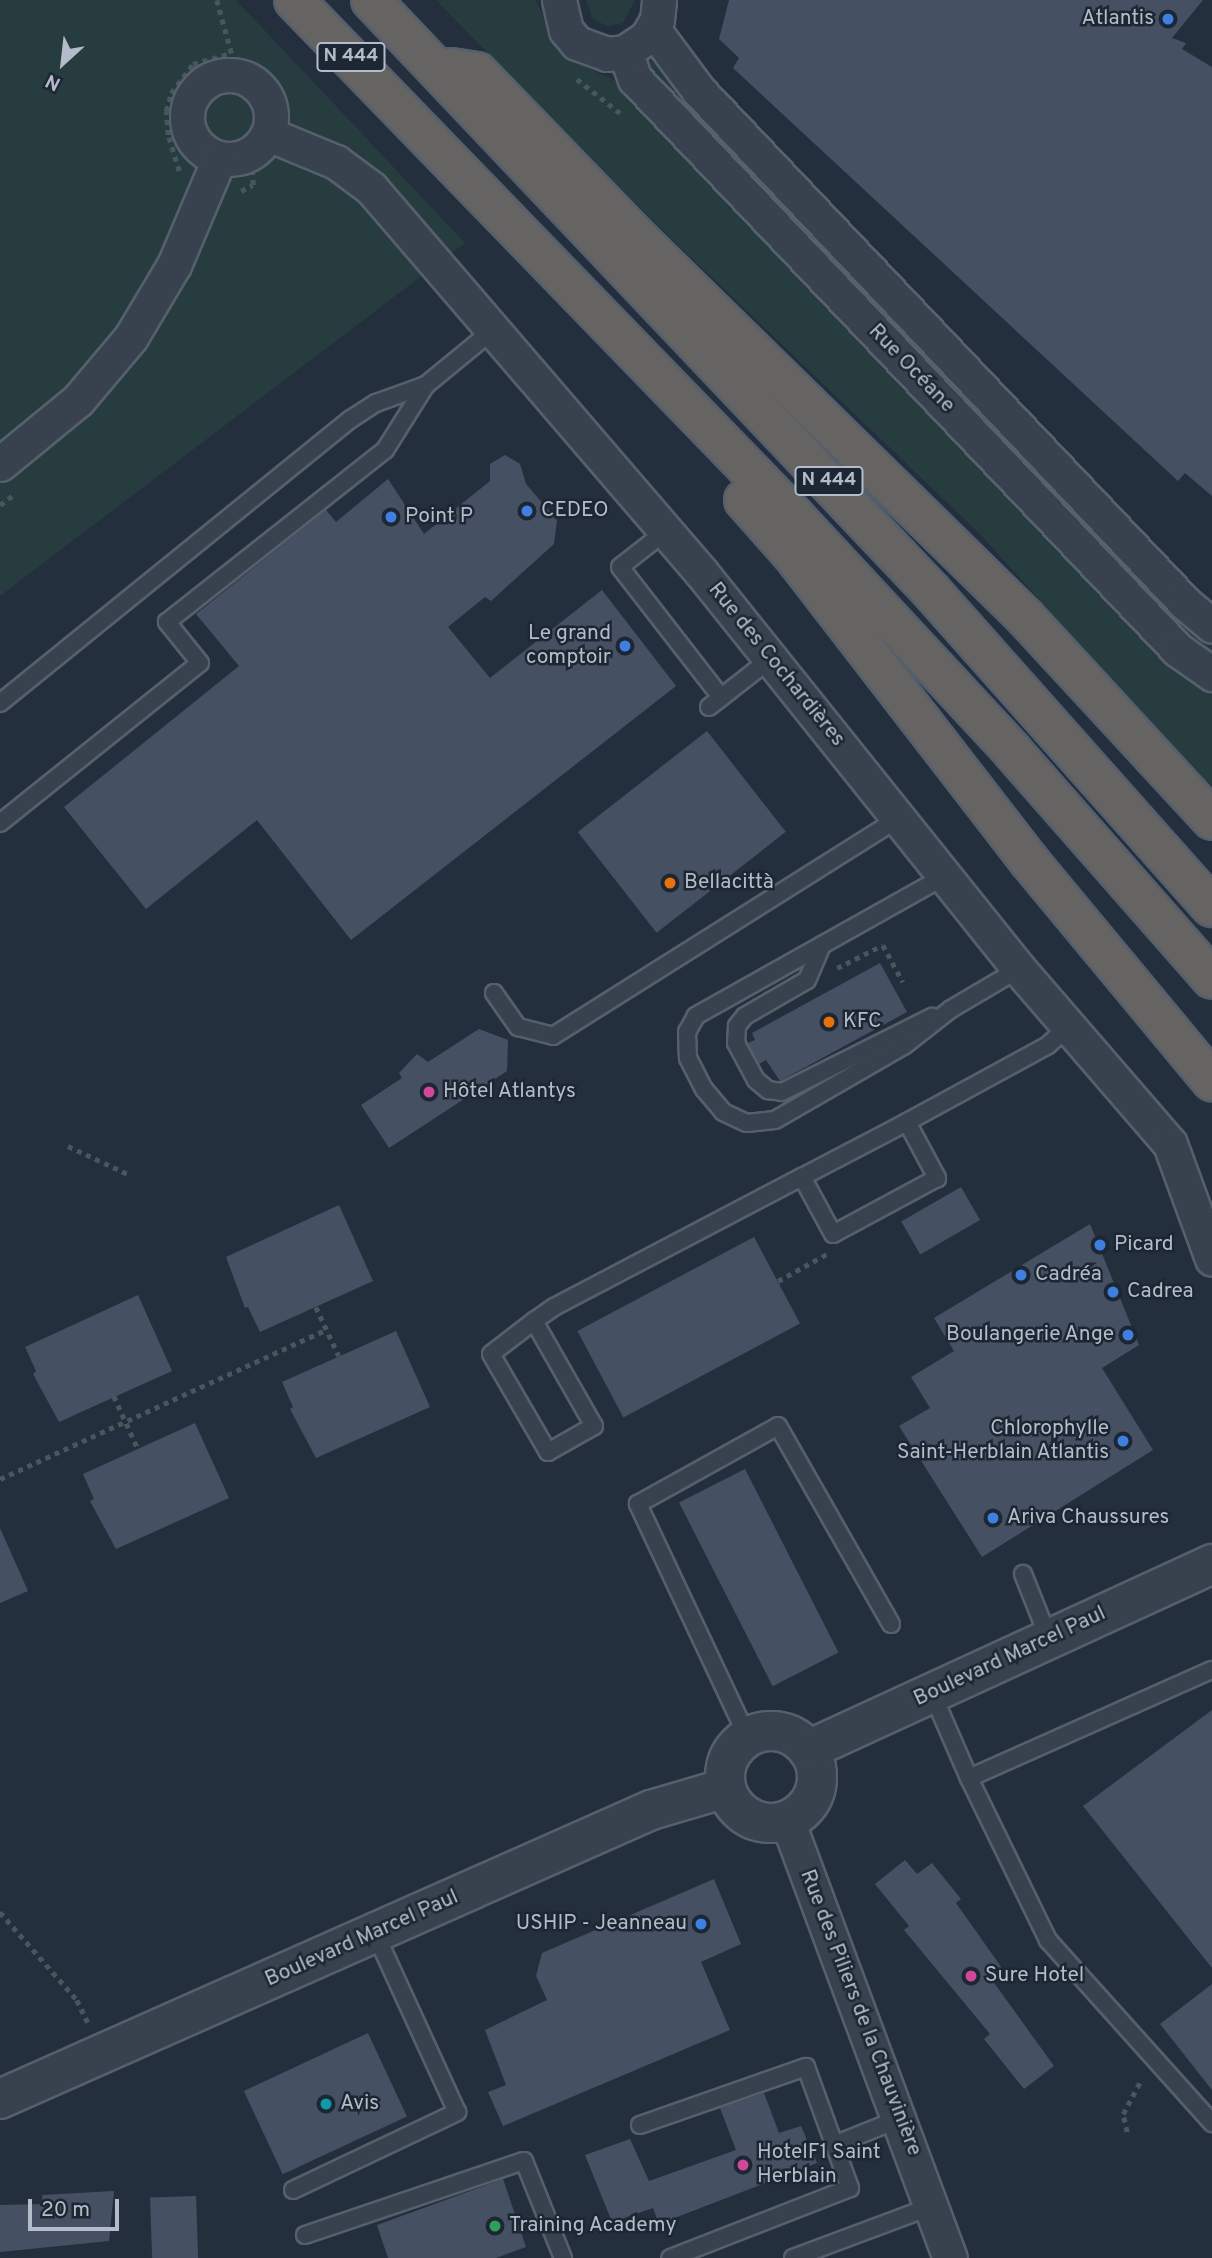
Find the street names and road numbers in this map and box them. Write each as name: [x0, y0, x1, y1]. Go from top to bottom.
road number: N 444: [316, 41, 386, 72]
street label: Rue Océane: [863, 319, 959, 419]
road number: N 444: [794, 466, 864, 496]
street label: Rue des Cochardières: [702, 578, 850, 752]
street label: Boulevard Marcel Paul: [910, 1601, 1110, 1713]
street label: Rue des Piliers de la Chauvinière: [794, 1866, 926, 2160]
street label: Boulevard Marcel Paul: [262, 1885, 462, 1993]

